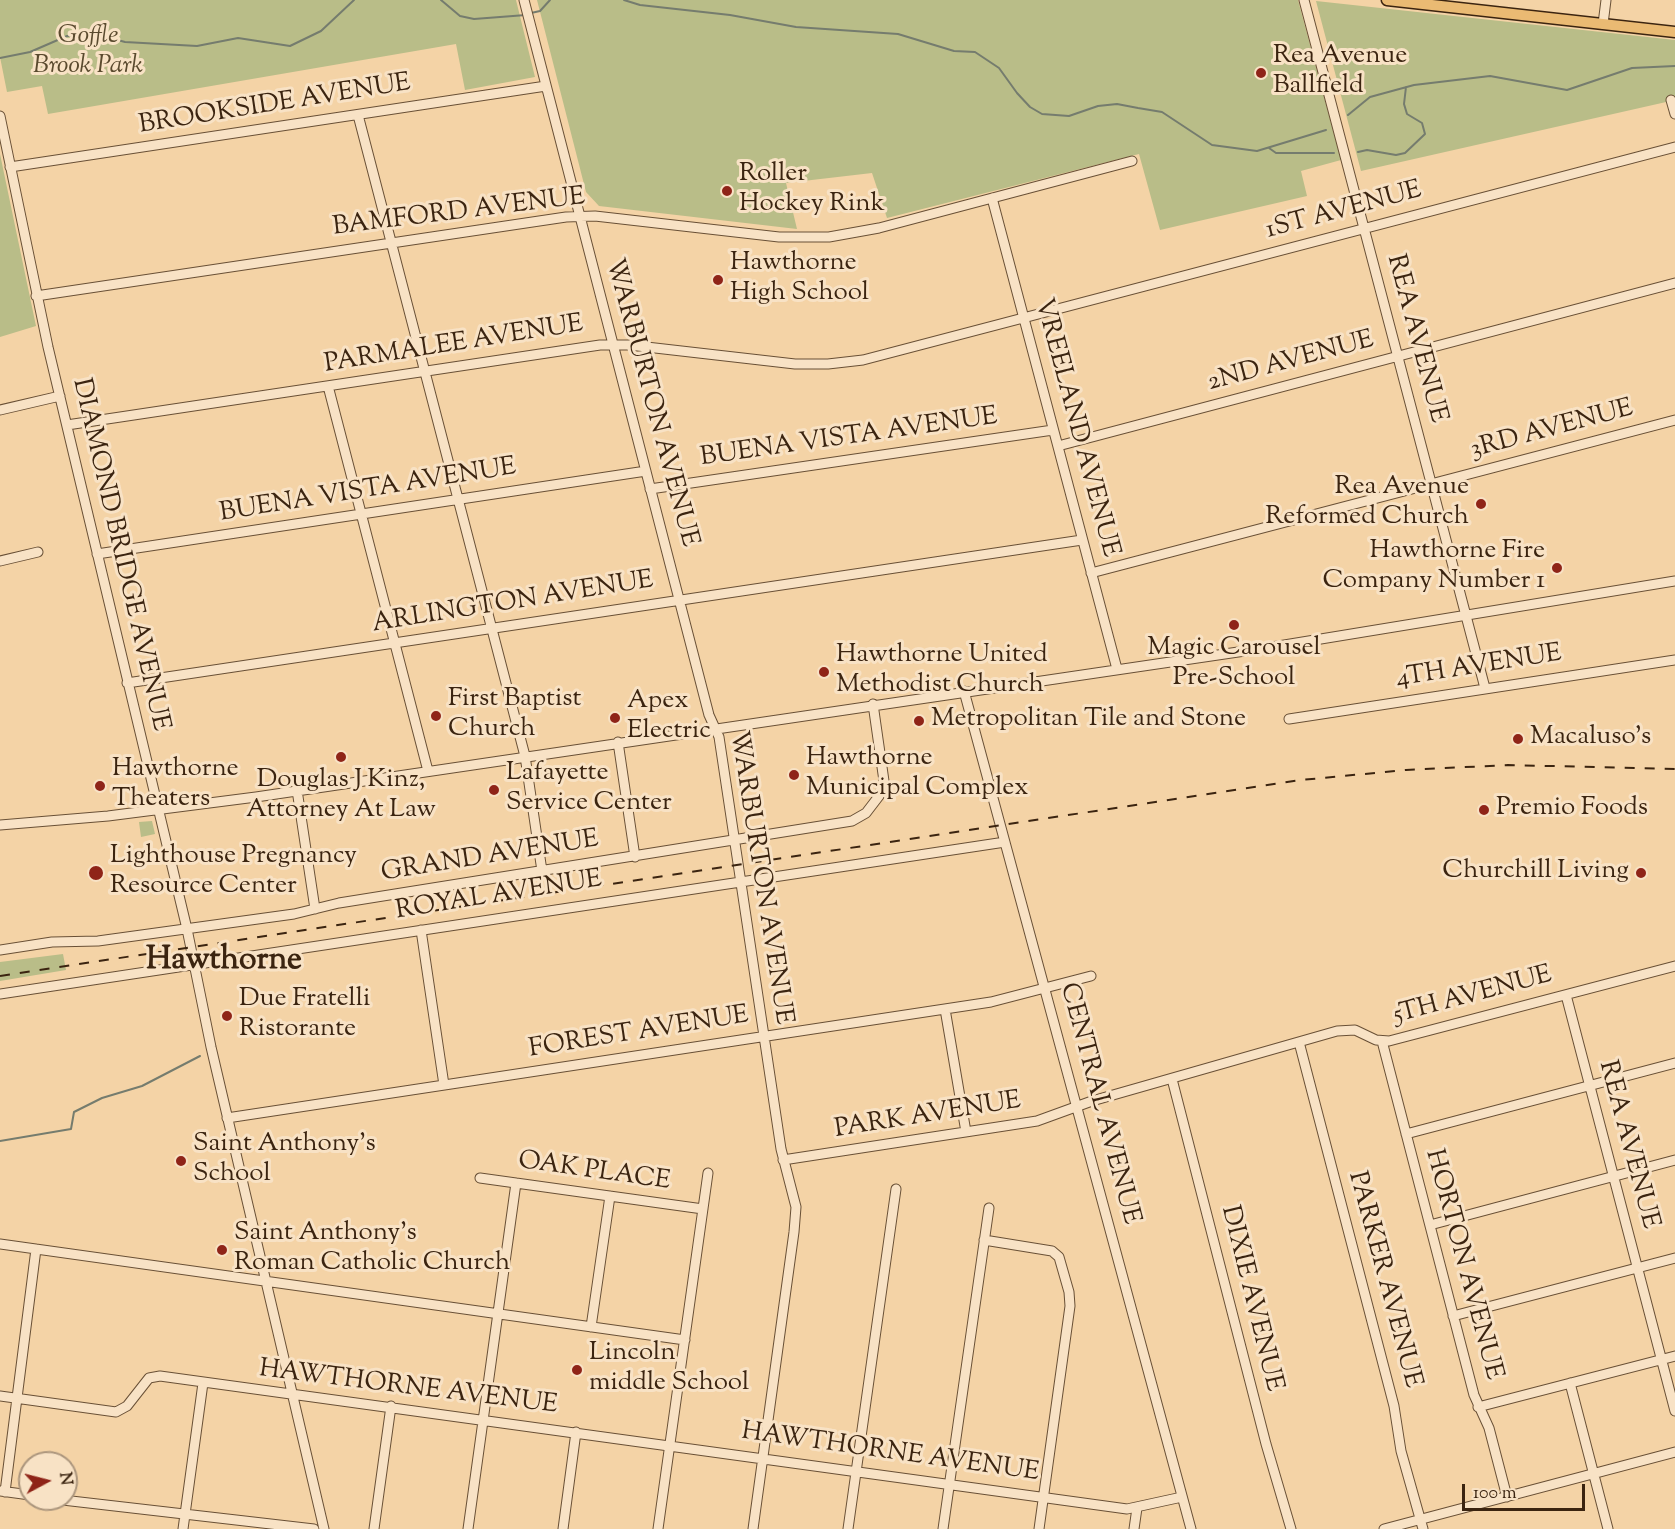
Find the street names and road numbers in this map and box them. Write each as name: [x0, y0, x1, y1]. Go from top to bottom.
street label: BROOKSIDE AVENUE: [137, 69, 413, 143]
street label: 1ST AVENUE: [1263, 176, 1425, 248]
street label: BAMFORD AVENUE: [331, 183, 587, 245]
street label: REA AVENUE: [1378, 252, 1452, 426]
street label: WARBURTON AVENUE: [596, 255, 704, 551]
street label: VREELAND AVENUE: [1025, 295, 1125, 561]
street label: PARMALEE AVENUE: [322, 310, 586, 382]
street label: 2ND AVENUE: [1204, 326, 1378, 400]
street label: DIAMOND BRIDGE AVENUE: [63, 376, 175, 734]
street label: 3RD AVENUE: [1467, 394, 1637, 468]
street label: BUENA VISTA AVENUE: [698, 403, 1000, 475]
street label: BUENA VISTA AVENUE: [218, 453, 518, 531]
street label: ARLINGTON AVENUE: [370, 566, 656, 642]
street label: 4TH AVENUE: [1394, 640, 1564, 696]
street label: WARBURTON AVENUE: [720, 729, 798, 1027]
street label: GRAND AVENUE: [379, 825, 601, 891]
street label: ROYAL AVENUE: [394, 865, 604, 929]
street label: 5TH AVENUE: [1390, 961, 1556, 1033]
street label: CENTRAL AVENUE: [1051, 980, 1145, 1228]
street label: FOREST AVENUE: [527, 1001, 751, 1067]
street label: REA AVENUE: [1590, 1058, 1664, 1232]
street label: PARK AVENUE: [833, 1087, 1023, 1147]
street label: HORTON AVENUE: [1416, 1146, 1508, 1384]
street label: OAK PLACE: [516, 1147, 672, 1199]
street label: PARKER AVENUE: [1339, 1168, 1427, 1392]
street label: DIXIE AVENUE: [1212, 1203, 1288, 1395]
street label: HAWTHORNE AVENUE: [257, 1355, 559, 1423]
street label: HAWTHORNE AVENUE: [739, 1418, 1041, 1490]

